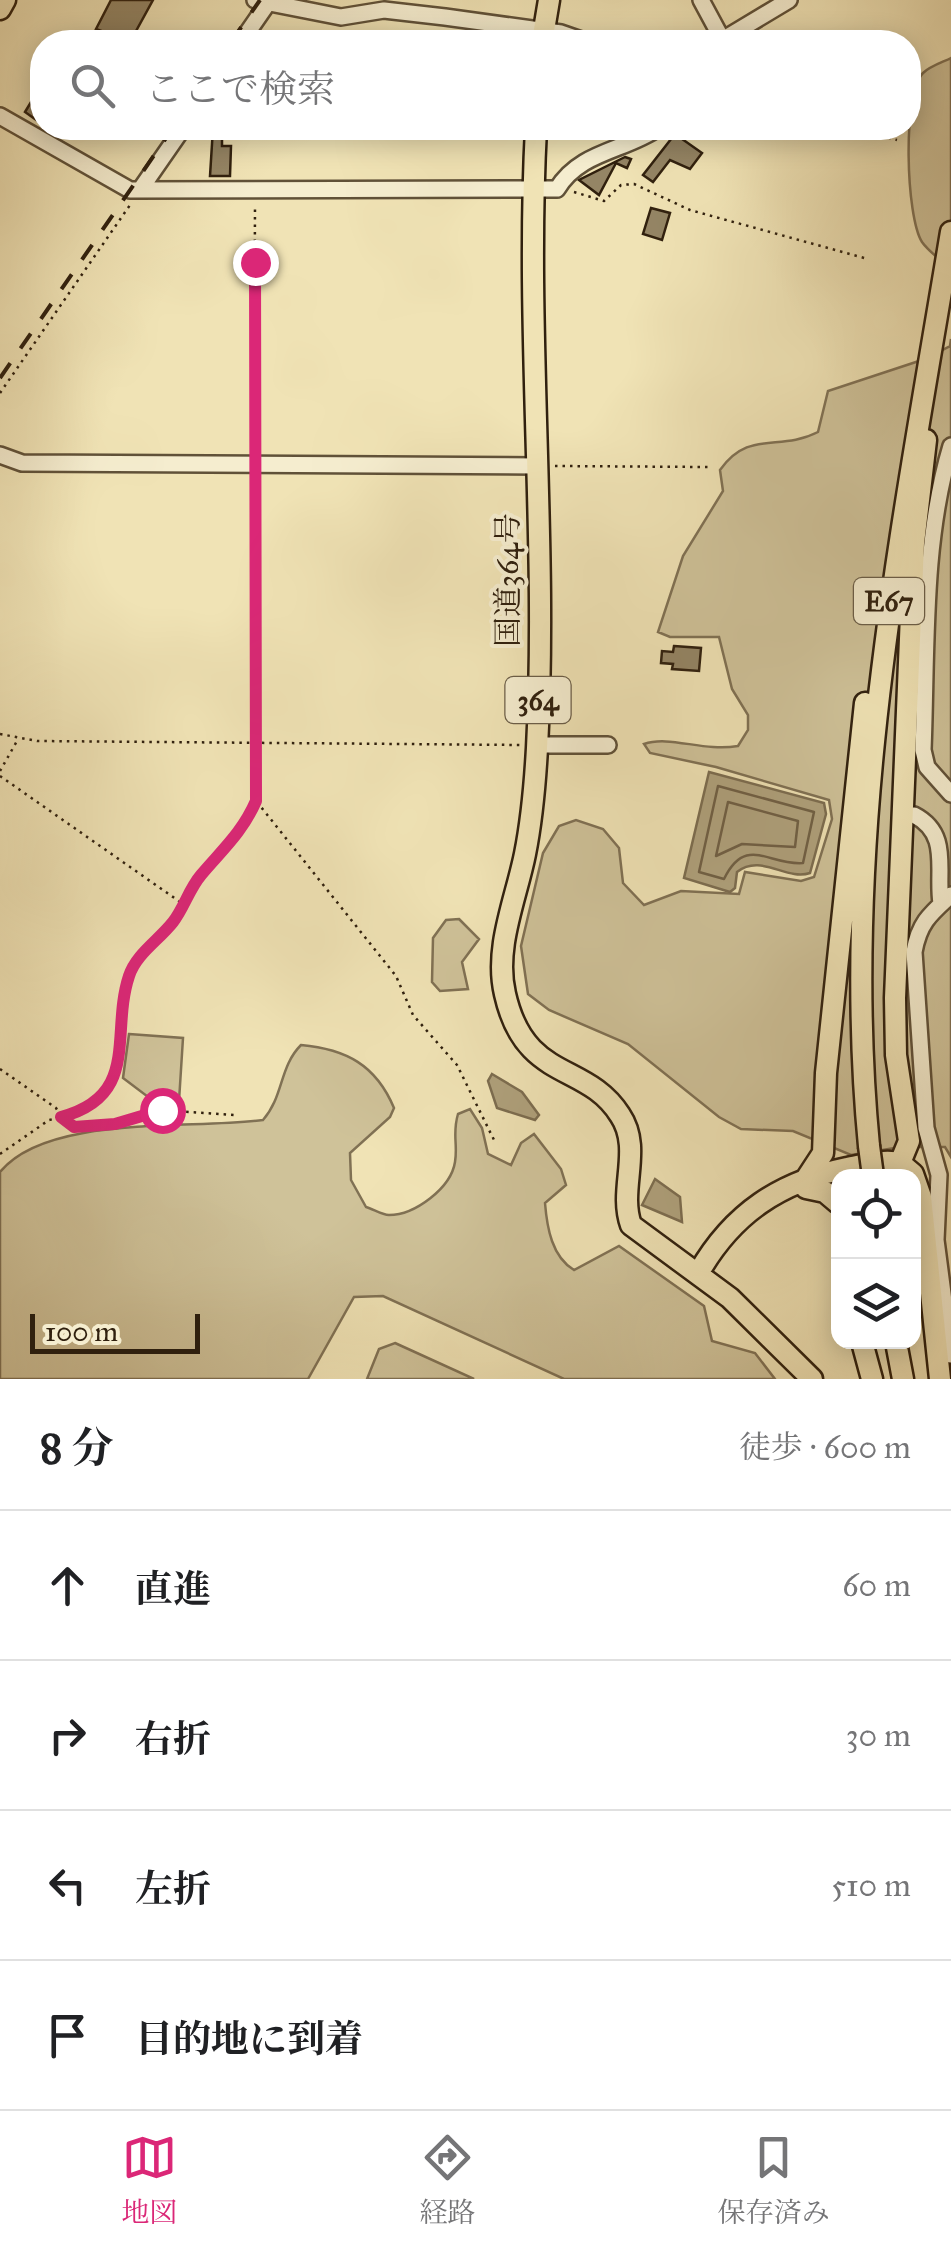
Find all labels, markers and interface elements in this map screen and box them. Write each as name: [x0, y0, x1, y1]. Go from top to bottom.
search box: [30, 30, 921, 140]
icon: search: [65, 58, 120, 113]
text: ここで検索: [145, 66, 335, 112]
route end: [233, 240, 279, 286]
street label: 国道364号: [490, 513, 526, 647]
road number: E67: [854, 578, 924, 624]
road number: 364: [506, 677, 570, 723]
route start: [140, 1088, 186, 1134]
map controls: [831, 1169, 921, 1349]
button: locate: [831, 1169, 921, 1259]
button: layers: [831, 1259, 921, 1349]
scale bar: [30, 1309, 200, 1354]
text: 100 m: [45, 1314, 118, 1349]
text: 8 分: [40, 1422, 113, 1474]
text: 徒歩 · 600 m: [739, 1428, 911, 1467]
icon: ahead: [40, 1558, 95, 1613]
text: 直進: [135, 1566, 211, 1612]
text: 60 m: [842, 1566, 911, 1605]
icon: right: [40, 1708, 95, 1763]
text: 右折: [135, 1716, 211, 1762]
text: 30 m: [846, 1716, 911, 1755]
icon: left: [40, 1858, 95, 1913]
text: 左折: [135, 1866, 211, 1912]
text: 510 m: [831, 1866, 911, 1905]
icon: arrive: [40, 2008, 95, 2063]
text: 目的地に到着: [135, 2016, 363, 2062]
tab: 地図: [121, 2130, 177, 2230]
tab: 経路: [419, 2130, 476, 2230]
tab: 保存済み: [718, 2130, 830, 2230]

